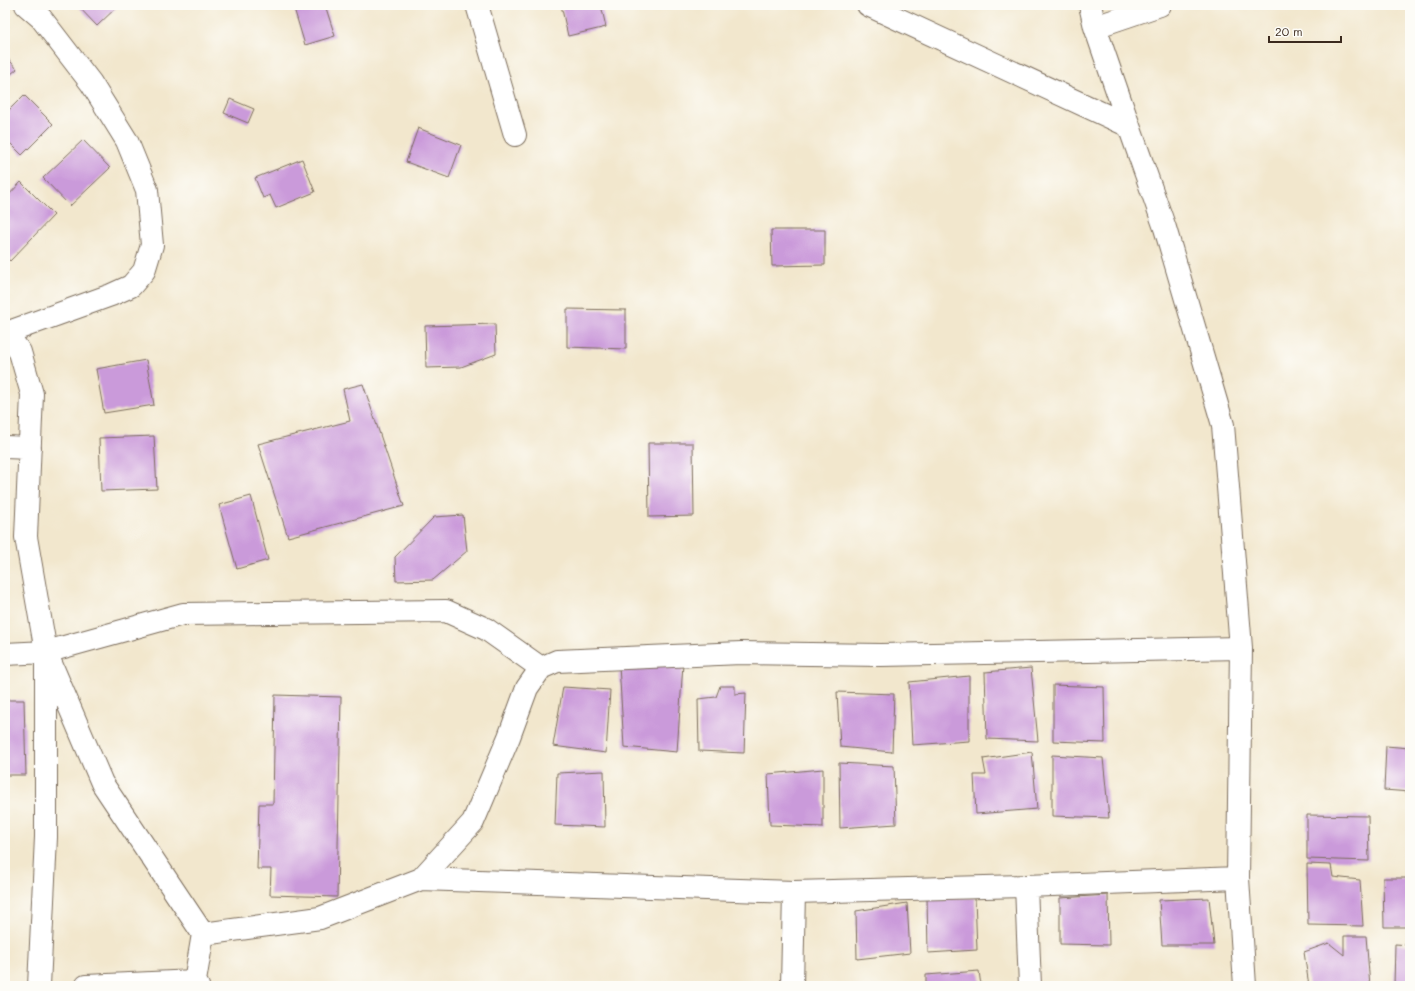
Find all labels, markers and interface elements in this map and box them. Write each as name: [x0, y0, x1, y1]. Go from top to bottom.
scale bar: [1269, 18, 1341, 44]
text: 20 m: [1275, 23, 1303, 39]

